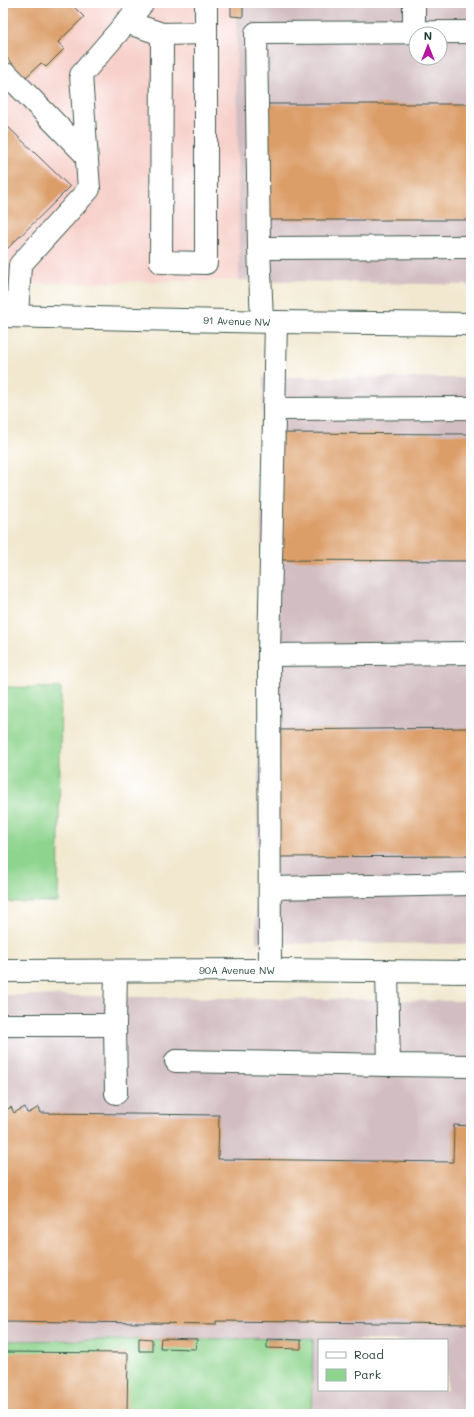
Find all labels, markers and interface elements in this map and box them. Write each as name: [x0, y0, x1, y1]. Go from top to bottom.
north arrow: [408, 26, 448, 66]
text: N: [424, 28, 432, 43]
street label: 91 Avenue NW: [203, 313, 271, 329]
street label: 90A Avenue NW: [199, 963, 275, 977]
legend: [318, 1339, 448, 1391]
text: Road: [354, 1346, 384, 1362]
text: Park: [354, 1366, 381, 1382]

